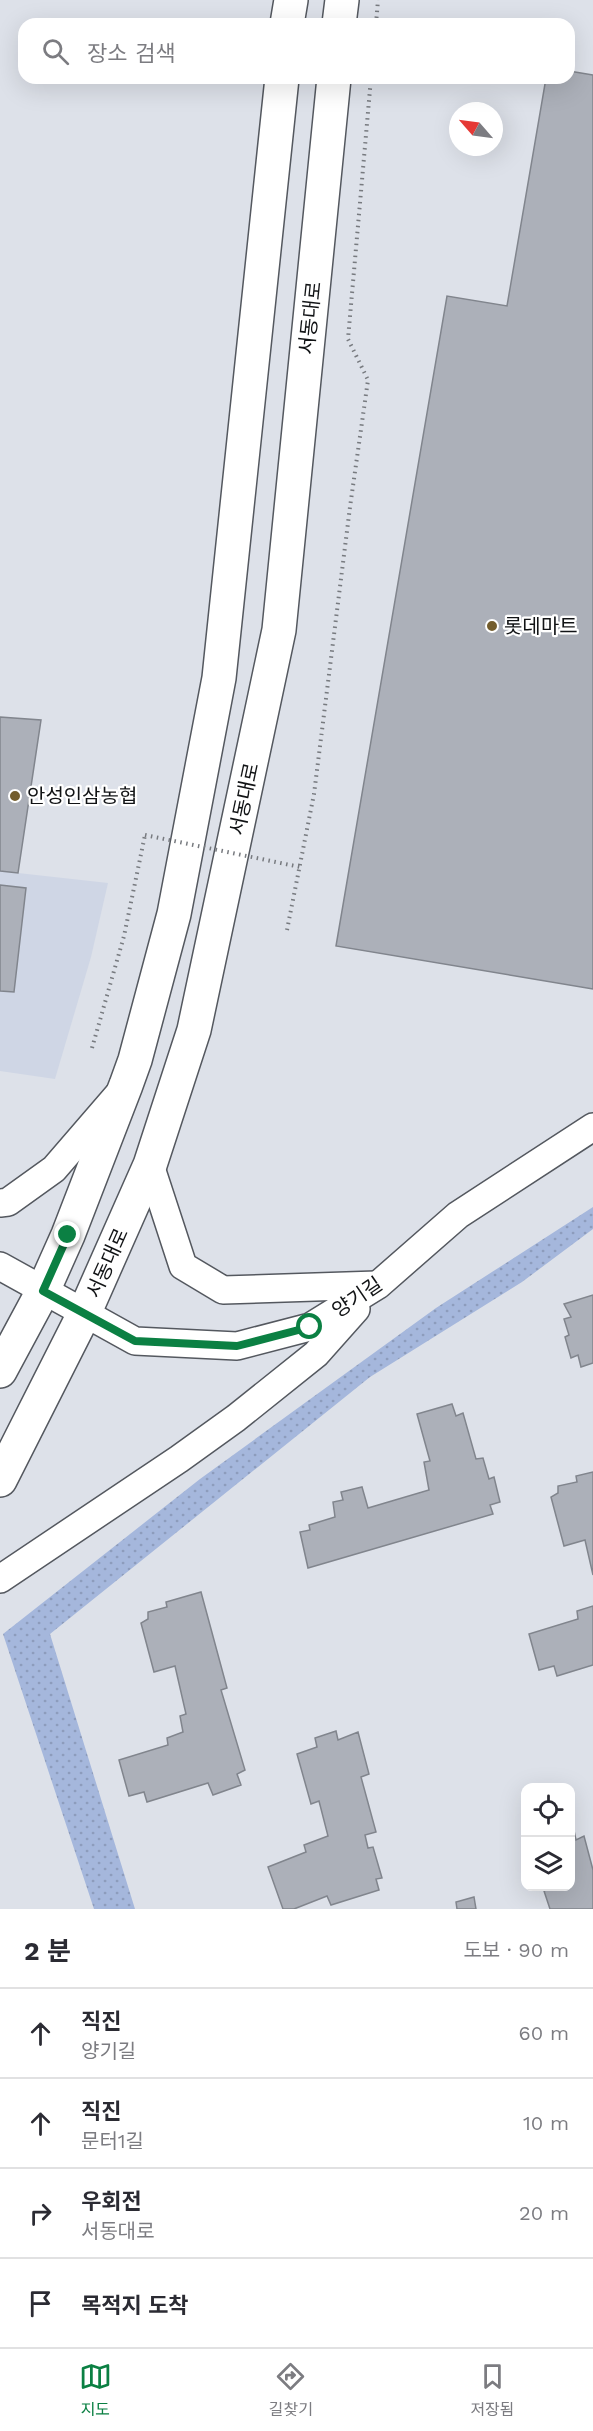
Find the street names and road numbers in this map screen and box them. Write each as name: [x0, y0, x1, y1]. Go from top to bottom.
street label: 서동대로: [294, 280, 326, 356]
street label: 서동대로: [225, 761, 263, 837]
street label: 서동대로: [81, 1224, 133, 1302]
street label: 양기길: [327, 1272, 387, 1322]

